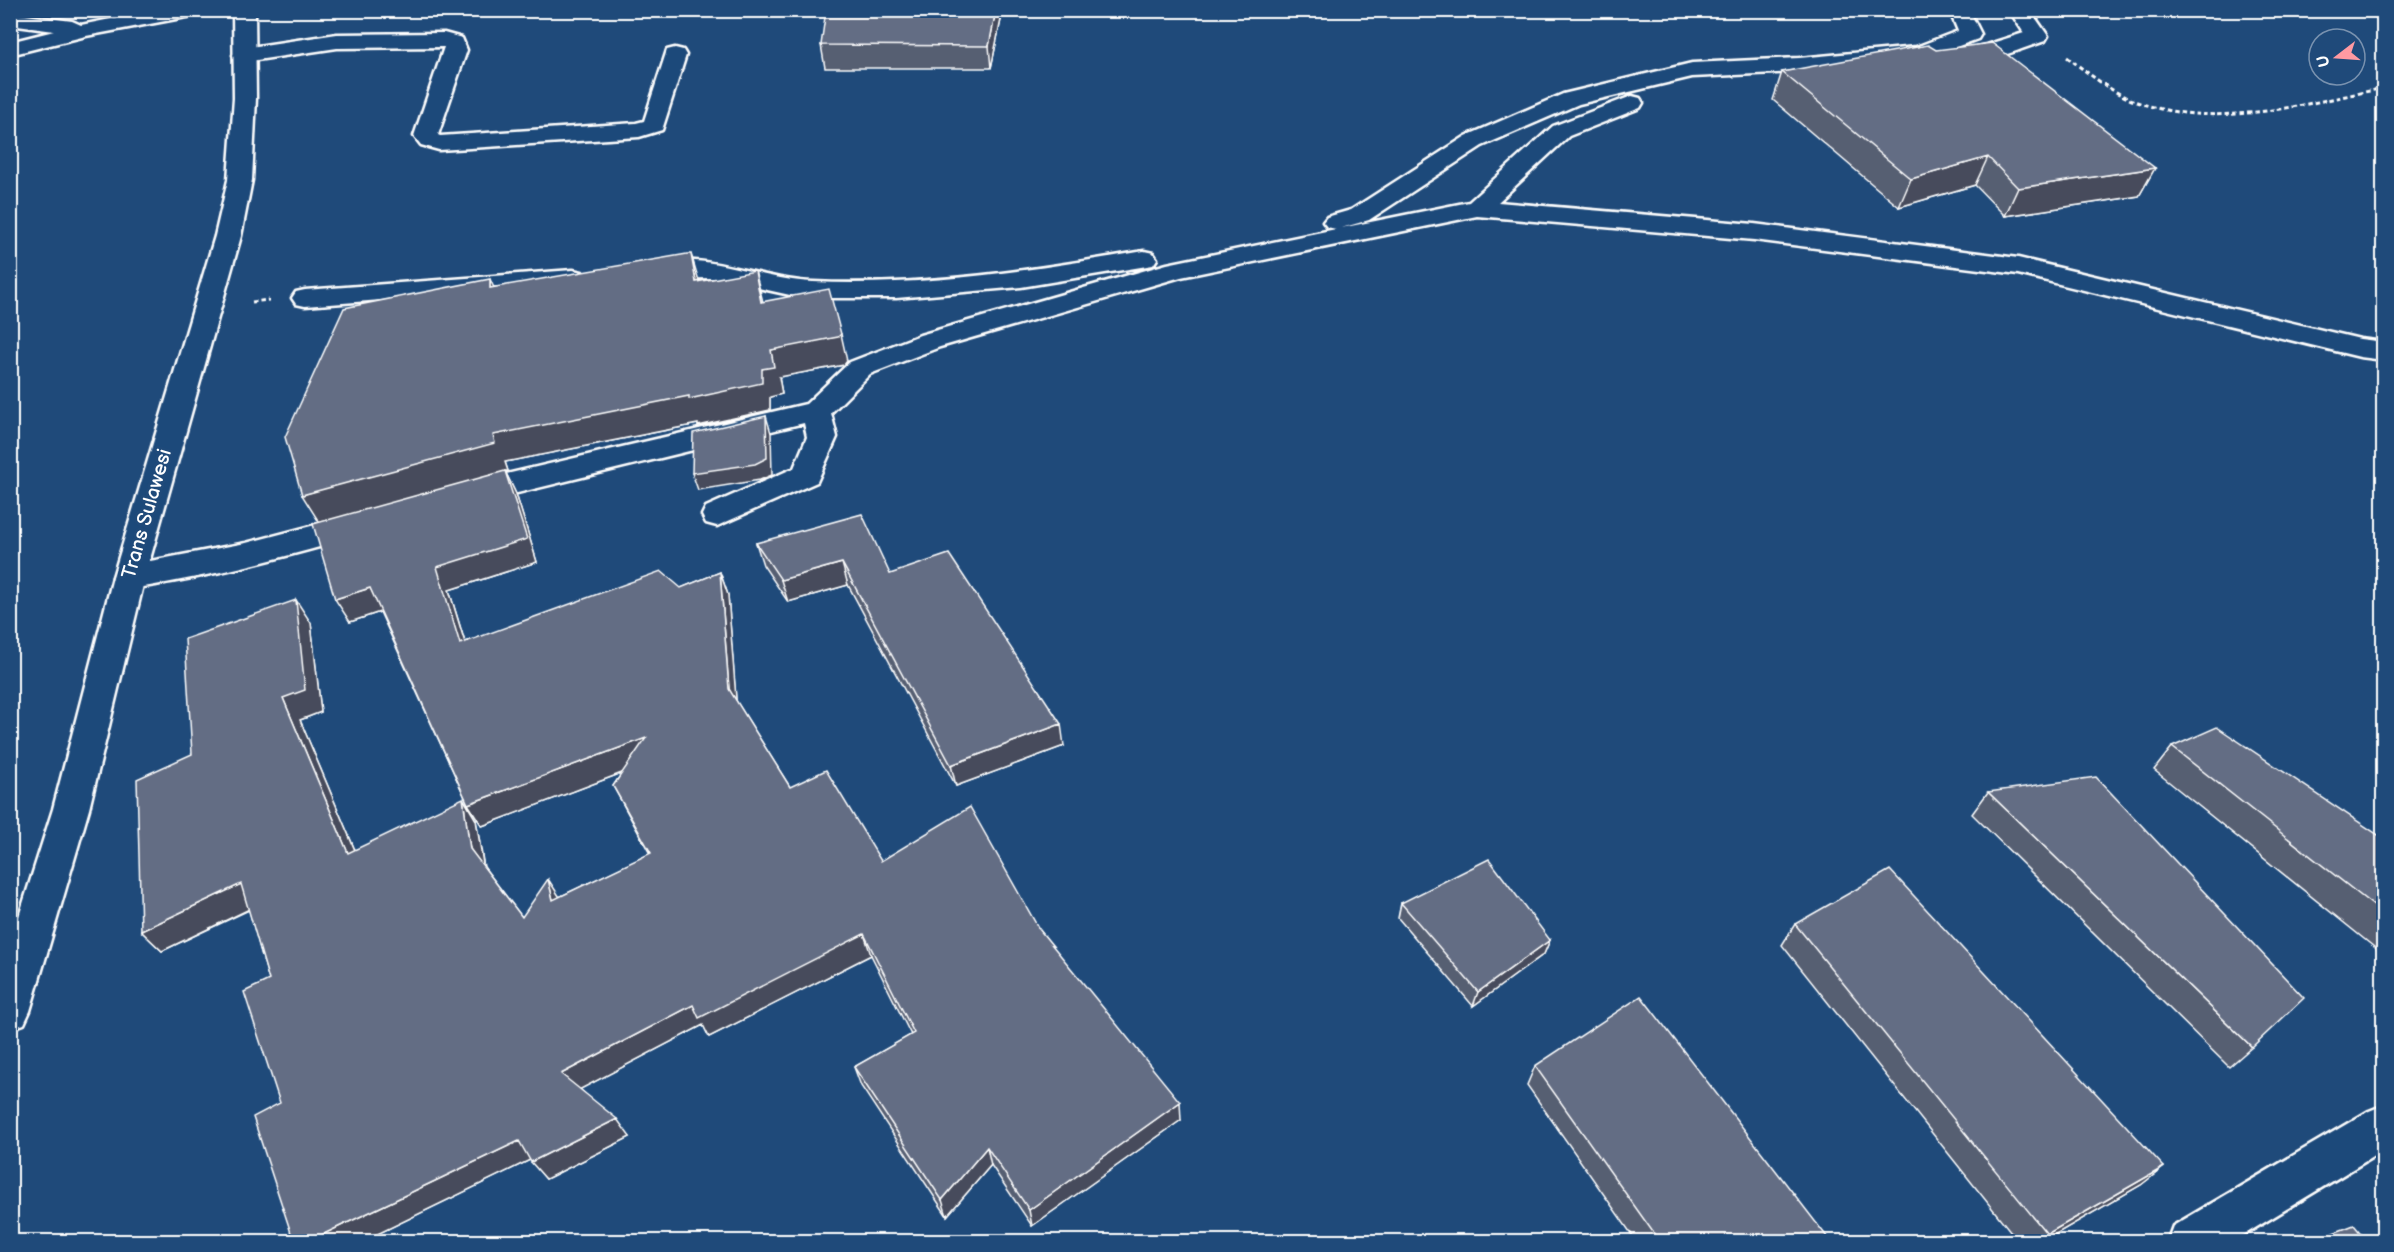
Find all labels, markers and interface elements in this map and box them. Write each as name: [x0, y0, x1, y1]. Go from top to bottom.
north arrow: [2307, 27, 2367, 87]
text: U: [2313, 53, 2335, 69]
street label: Trans Sulawesi: [117, 446, 177, 582]

